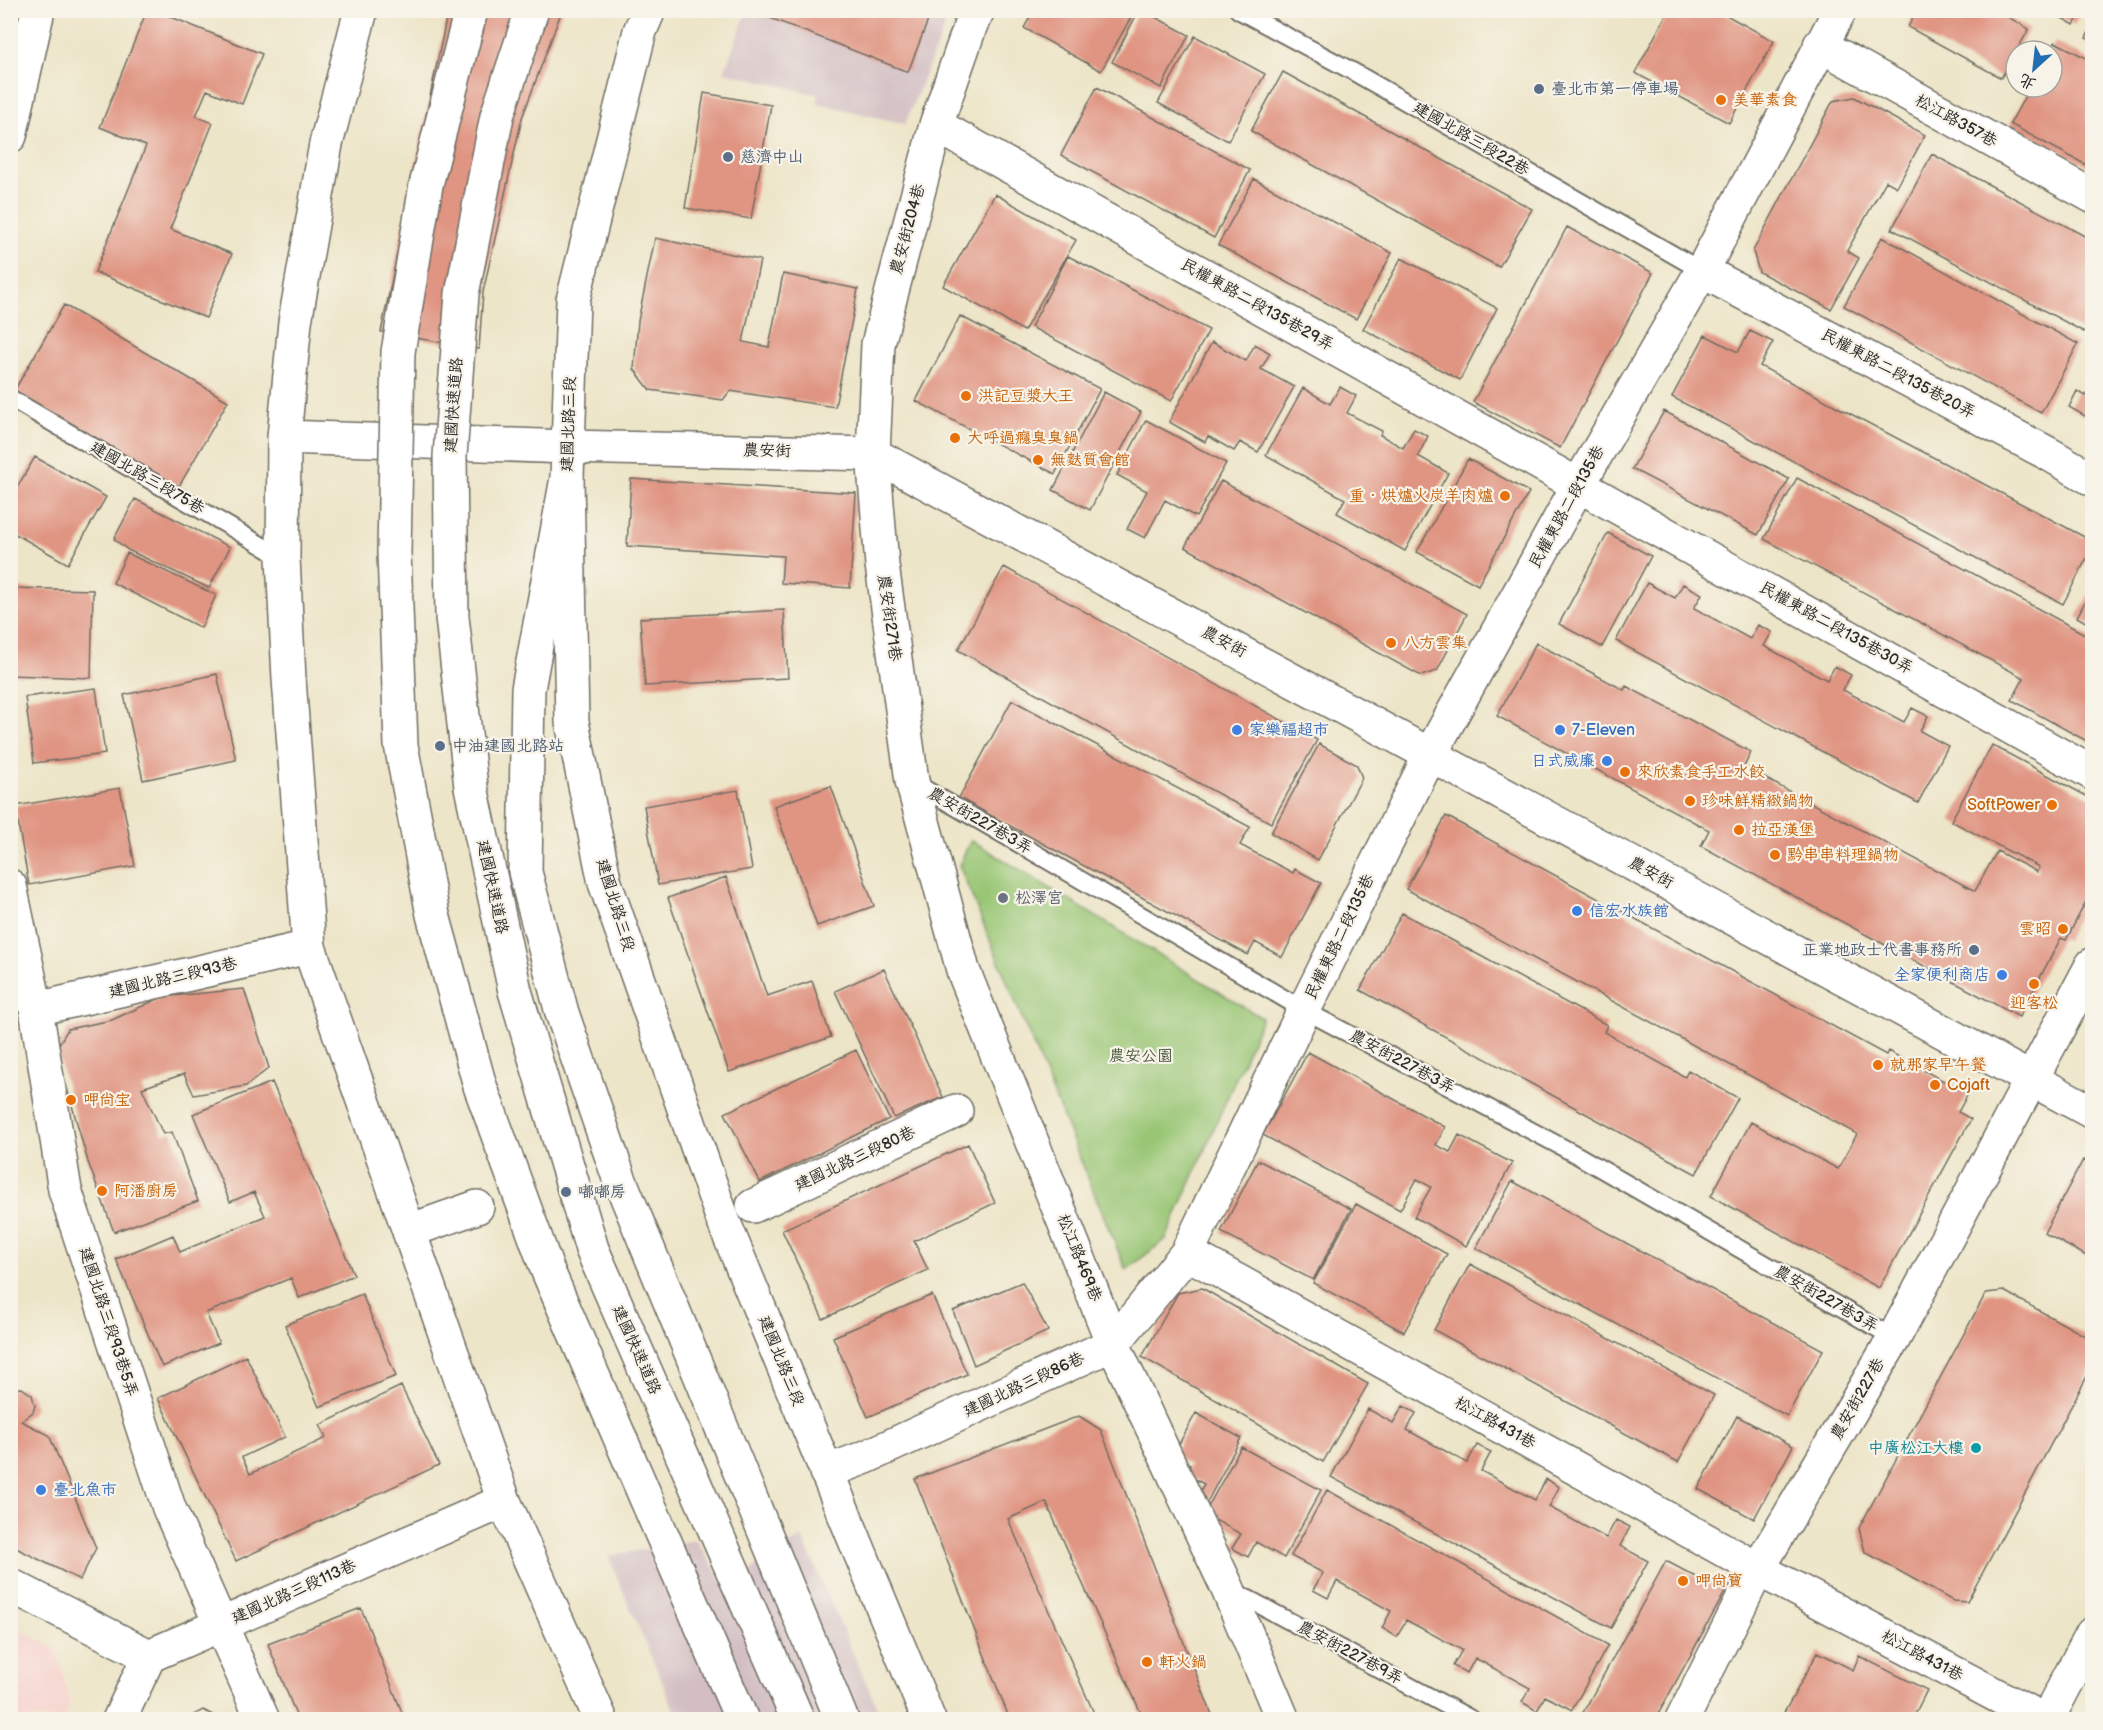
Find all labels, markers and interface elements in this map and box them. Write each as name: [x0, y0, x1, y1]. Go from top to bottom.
north arrow: [2004, 39, 2064, 99]
text: 北: [2016, 69, 2039, 93]
place label: 臺北市第一停車場: [1551, 80, 1679, 99]
marker: 臺北市第一停車場: [1532, 82, 1546, 96]
place label: 美華素食: [1733, 91, 1797, 110]
street label: 松江路357巷: [1912, 91, 2000, 151]
marker: 美華素食: [1714, 93, 1728, 107]
street label: 建國北路三段22巷: [1410, 98, 1532, 180]
place label: 慈濟中山: [740, 148, 804, 167]
marker: 慈濟中山: [721, 150, 735, 164]
street label: 農安街204巷: [887, 182, 929, 276]
street label: 民權東路二段135巷29弄: [1177, 255, 1337, 355]
street label: 民權東路二段135巷20弄: [1818, 325, 1978, 423]
street label: 建國快速道路: [441, 356, 467, 454]
street label: 建國北路三段: [558, 376, 580, 472]
place label: 洪記豆漿大王: [978, 387, 1074, 406]
marker: 洪記豆漿大王: [959, 389, 973, 403]
place label: 大呼過癮臭臭鍋: [967, 429, 1079, 448]
marker: 大呼過癮臭臭鍋: [948, 431, 962, 445]
street label: 建國北路三段75巷: [86, 438, 208, 518]
street label: 農安街: [743, 441, 791, 461]
street label: 民權東路二段135巷: [1525, 442, 1609, 572]
place label: 無麩質會館: [1050, 451, 1130, 470]
marker: 無麩質會館: [1031, 453, 1045, 467]
place label: 重‧烘爐火炭羊肉爐: [1349, 487, 1493, 506]
marker: 重‧烘爐火炭羊肉爐: [1498, 489, 1512, 503]
street label: 農安街271巷: [874, 573, 904, 663]
street label: 民權東路二段135巷30弄: [1756, 578, 1916, 678]
street label: 農安街: [1198, 622, 1250, 662]
place label: 八方雲集: [1403, 634, 1467, 653]
marker: 八方雲集: [1384, 636, 1398, 650]
place label: 家樂福超市: [1249, 721, 1329, 740]
place label: 7-Eleven: [1572, 721, 1635, 740]
marker: 家樂福超市: [1230, 723, 1244, 737]
marker: 7-Eleven: [1553, 723, 1567, 737]
place label: 中油建國北路站: [452, 737, 564, 756]
marker: 中油建國北路站: [433, 739, 447, 753]
place label: 日式威廉: [1531, 752, 1595, 771]
marker: 日式威廉: [1600, 754, 1614, 768]
place label: 來欣素食手工水餃: [1637, 763, 1765, 782]
marker: 來欣素食手工水餃: [1618, 765, 1632, 779]
street label: 農安街227巷3弄: [925, 784, 1035, 858]
place label: 珍味鮮精緻鍋物: [1702, 792, 1814, 811]
marker: 珍味鮮精緻鍋物: [1683, 794, 1697, 808]
place label: SoftPower: [1967, 796, 2040, 815]
marker: SoftPower: [2045, 798, 2059, 812]
place label: 拉亞漢堡: [1751, 821, 1815, 840]
marker: 拉亞漢堡: [1732, 823, 1746, 837]
street label: 建國快速道路: [473, 838, 511, 936]
place label: 黔串串料理鍋物: [1787, 846, 1899, 865]
marker: 黔串串料理鍋物: [1768, 848, 1782, 862]
street label: 農安街: [1625, 853, 1677, 893]
street label: 建國北路三段: [592, 856, 638, 954]
street label: 民權東路二段135巷: [1301, 871, 1379, 1003]
place label: 松澤宮: [1015, 889, 1063, 908]
marker: 松澤宮: [996, 891, 1010, 905]
place label: 信宏水族館: [1589, 902, 1669, 921]
marker: 信宏水族館: [1570, 904, 1584, 918]
place label: 雲昭: [2019, 920, 2051, 939]
marker: 雲昭: [2056, 922, 2070, 936]
place label: 正業地政士代書事務所: [1802, 941, 1962, 960]
marker: 正業地政士代書事務所: [1967, 943, 1981, 957]
street label: 建國北路三段93巷: [107, 954, 239, 1002]
place label: 全家便利商店: [1894, 966, 1990, 985]
marker: 全家便利商店: [1995, 968, 2009, 982]
marker: 迎客松: [2027, 977, 2041, 991]
place label: 迎客松: [2010, 994, 2058, 1013]
street label: 農安街227巷3弄: [1346, 1026, 1458, 1098]
park label: 農安公園: [1109, 1047, 1173, 1066]
place label: 就那家早午餐: [1890, 1056, 1986, 1075]
marker: 就那家早午餐: [1871, 1058, 1885, 1072]
place label: Cojaft: [1947, 1076, 1990, 1095]
marker: Cojaft: [1928, 1078, 1942, 1092]
place label: 呷尚宝: [83, 1091, 131, 1110]
marker: 呷尚宝: [64, 1093, 78, 1107]
street label: 建國北路三段80巷: [792, 1123, 918, 1195]
place label: 阿潘廚房: [114, 1182, 178, 1201]
place label: 嘟嘟房: [578, 1183, 626, 1202]
marker: 阿潘廚房: [95, 1184, 109, 1198]
marker: 嘟嘟房: [559, 1185, 573, 1199]
street label: 松江路469巷: [1053, 1211, 1105, 1305]
street label: 建國北路三段93巷5弄: [75, 1245, 141, 1399]
street label: 農安街227巷3弄: [1771, 1262, 1881, 1336]
street label: 建國快速道路: [608, 1302, 664, 1398]
street label: 建國北路三段: [754, 1313, 808, 1409]
street label: 建國北路三段86巷: [961, 1349, 1087, 1421]
street label: 農安街227巷: [1827, 1355, 1889, 1443]
street label: 松江路431巷: [1451, 1393, 1539, 1453]
place label: 中廣松江大樓: [1868, 1439, 1964, 1458]
marker: 中廣松江大樓: [1969, 1441, 1983, 1455]
place label: 臺北魚市: [53, 1481, 117, 1500]
marker: 臺北魚市: [34, 1483, 48, 1497]
street label: 建國北路三段113巷: [229, 1556, 359, 1628]
place label: 呷尚寶: [1695, 1572, 1743, 1591]
marker: 呷尚寶: [1676, 1574, 1690, 1588]
street label: 農安街227巷9弄: [1294, 1617, 1406, 1689]
street label: 松江路431巷: [1878, 1627, 1966, 1685]
place label: 軒火鍋: [1159, 1653, 1207, 1672]
marker: 軒火鍋: [1140, 1655, 1154, 1669]

